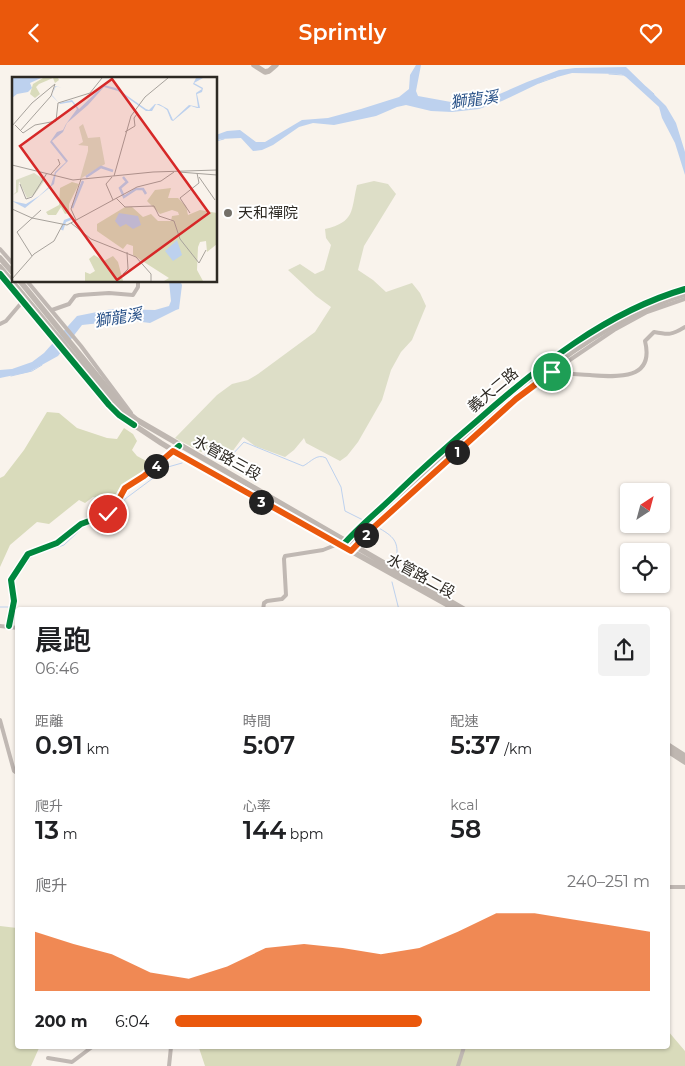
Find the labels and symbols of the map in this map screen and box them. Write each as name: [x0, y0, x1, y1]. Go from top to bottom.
inset map: [12, 77, 218, 283]
water label: 獅龍溪: [449, 87, 501, 112]
place label: 天和禪院: [238, 203, 298, 222]
marker: 天和禪院: [222, 207, 234, 219]
water label: 獅龍溪: [93, 304, 145, 331]
pin: [531, 351, 573, 393]
street label: 義大二路: [464, 363, 522, 416]
street label: 水管路三段: [190, 431, 265, 484]
pin: 1: [444, 439, 470, 465]
pin: 4: [144, 453, 168, 479]
north arrow: [620, 483, 670, 533]
pin: 3: [248, 489, 274, 515]
pin: [87, 493, 129, 535]
pin: 2: [354, 523, 378, 547]
street label: 水管路二段: [384, 549, 459, 602]

